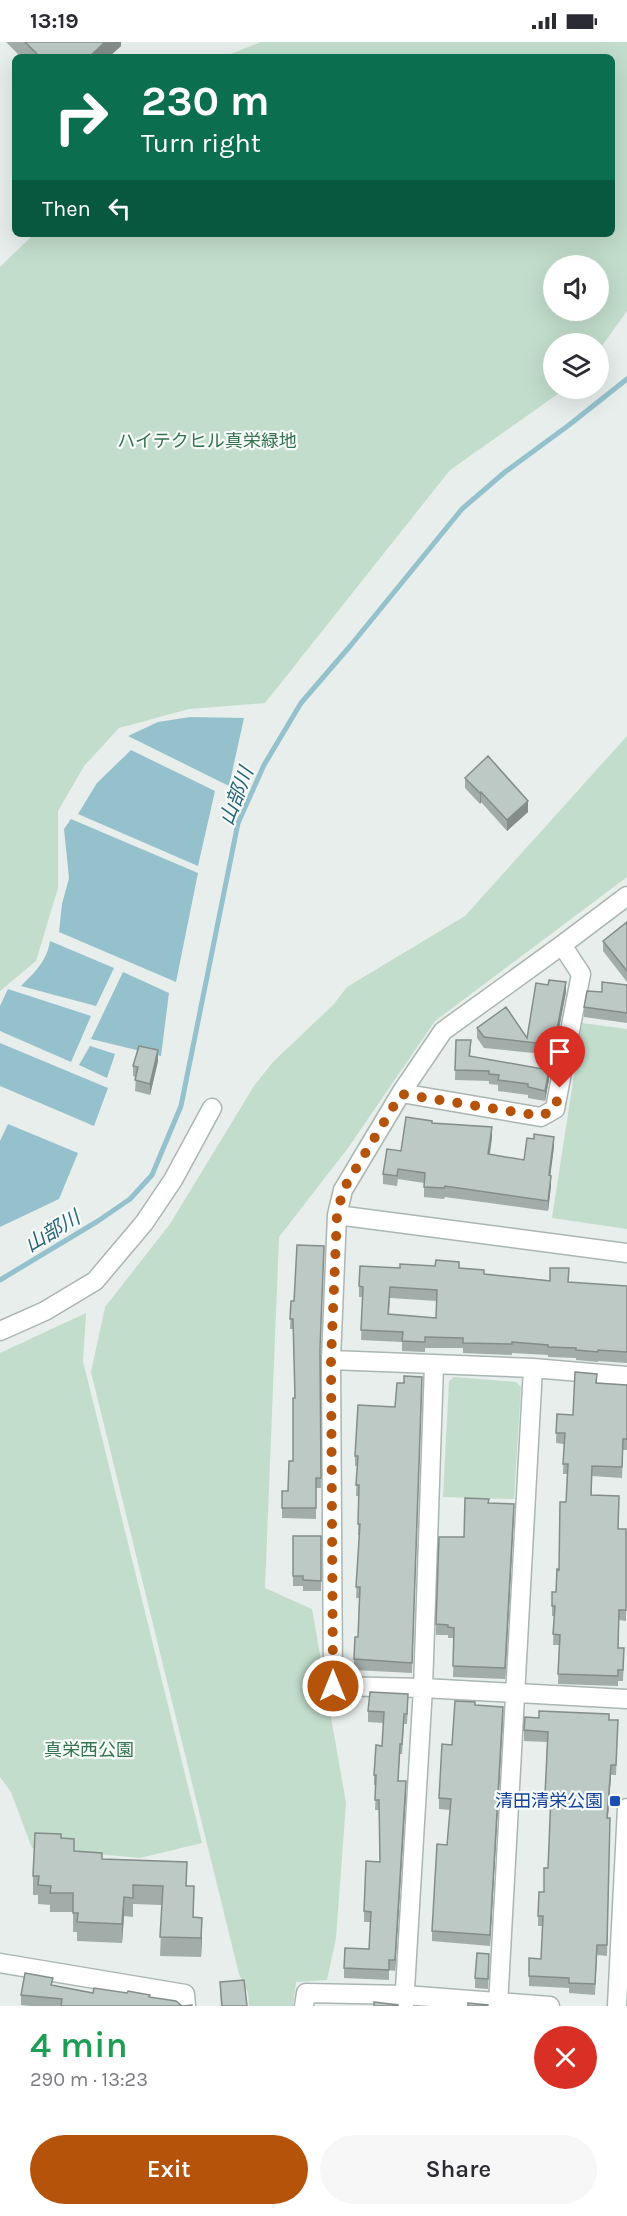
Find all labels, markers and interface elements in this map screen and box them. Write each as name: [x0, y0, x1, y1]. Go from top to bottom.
text: 13:19: [30, 8, 79, 34]
text: 230 m: [141, 76, 270, 126]
icon: right: [42, 78, 120, 156]
text: Turn right: [141, 127, 261, 159]
icon: left: [103, 192, 136, 225]
text: Then: [42, 196, 91, 222]
map controls: [543, 255, 609, 399]
button: sound: [543, 255, 609, 321]
button: layers: [543, 333, 609, 399]
park label: ハイテクヒル真栄緑地: [117, 430, 297, 452]
water label: 山部川: [215, 762, 259, 828]
pin: [534, 1026, 585, 1088]
icon: arrive: [543, 1035, 576, 1068]
water label: 山部川: [21, 1205, 86, 1257]
position arrow: [301, 1654, 365, 1718]
park label: 真栄西公園: [44, 1739, 134, 1761]
place label: 清田清栄公園: [495, 1790, 603, 1812]
marker: 清田清栄公園: [608, 1794, 622, 1808]
text: 4 min: [30, 2024, 128, 2066]
button: close: [534, 2026, 597, 2089]
text: 290 m · 13:23: [30, 2068, 148, 2091]
button: Exit: [30, 2135, 308, 2204]
button: Share: [320, 2135, 597, 2204]

